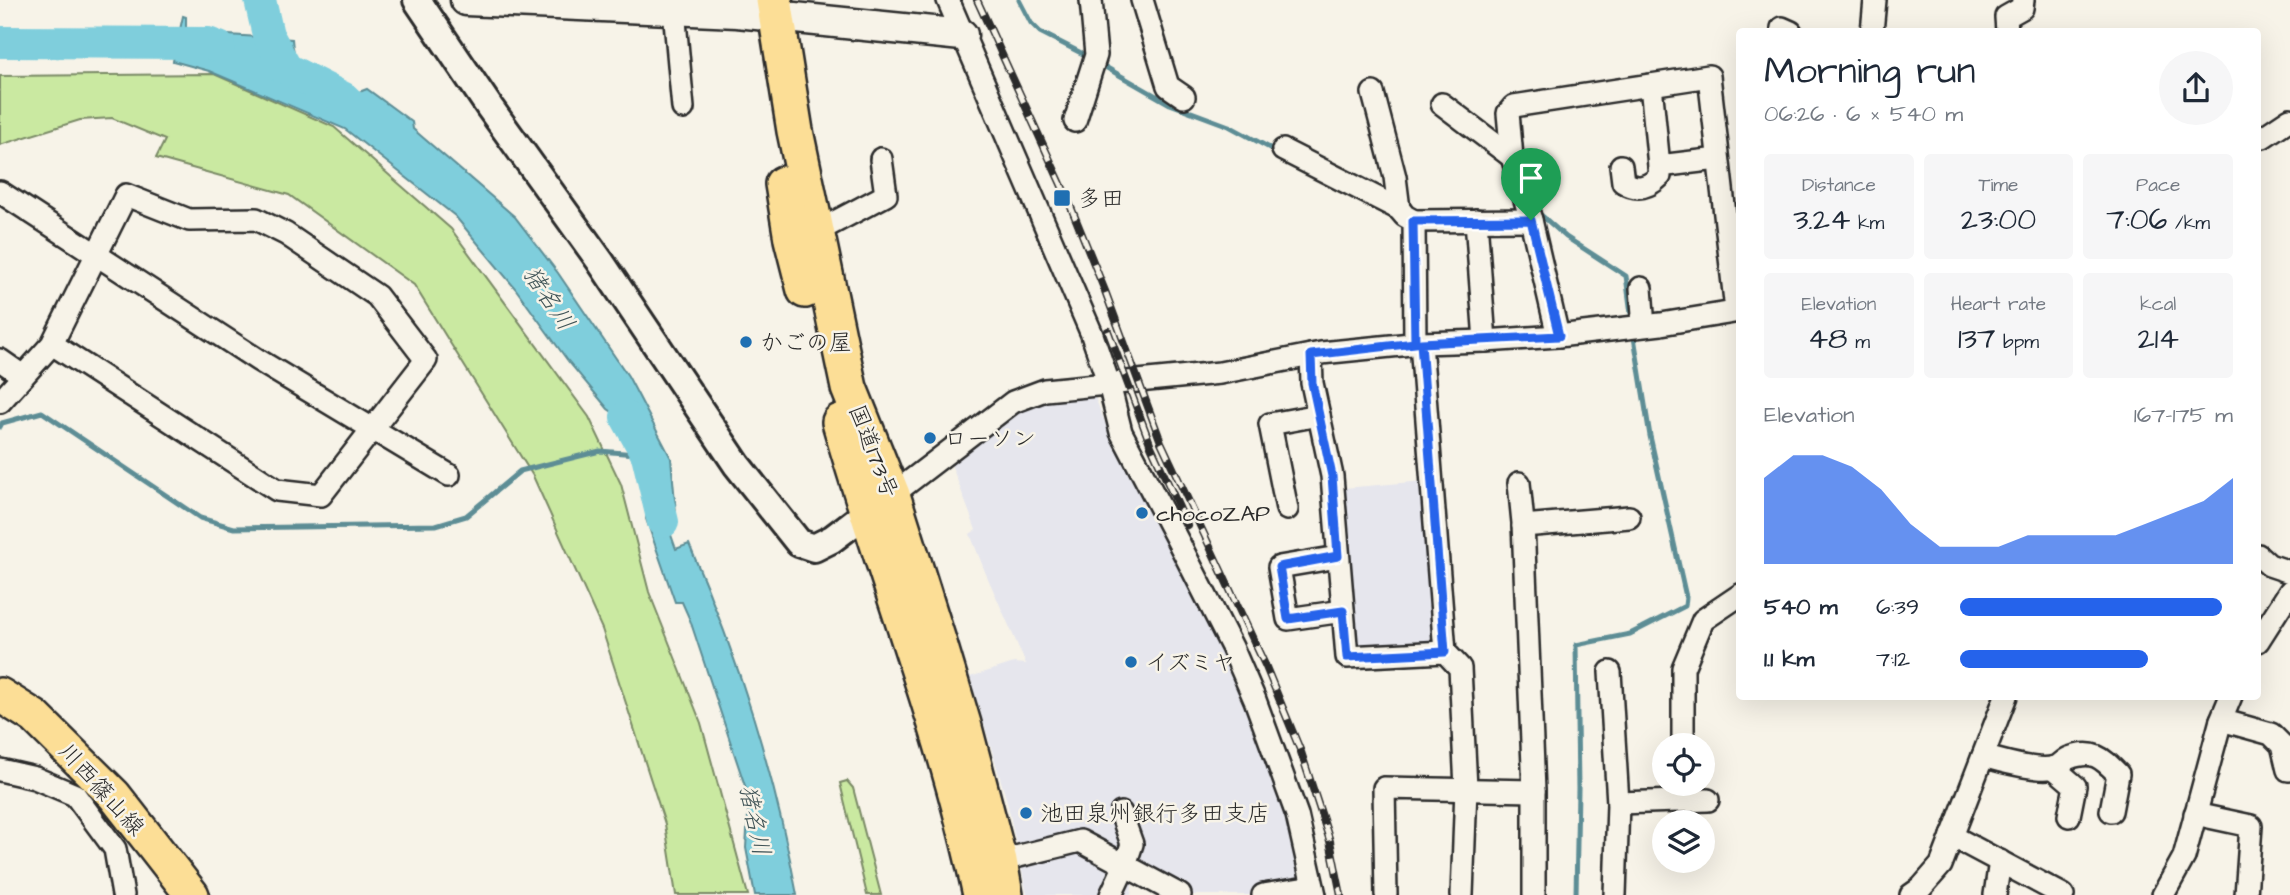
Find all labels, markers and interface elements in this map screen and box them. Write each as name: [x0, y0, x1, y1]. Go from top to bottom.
text: Morning run: [1764, 46, 1976, 98]
button: share: [2159, 51, 2233, 125]
text: 06:26 · 6 × 540 m: [1764, 98, 1963, 130]
pin: [1501, 148, 1561, 220]
icon: arrive: [1512, 159, 1550, 197]
text: Distance: [1802, 172, 1876, 199]
text: Time: [1979, 172, 2018, 199]
text: Pace: [2136, 172, 2180, 199]
place label: 多田: [1078, 183, 1124, 215]
marker: 多田: [1052, 188, 1072, 208]
text: 3.24: [1793, 199, 1850, 241]
text: 23:00: [1961, 199, 2036, 241]
text: 7:06: [2106, 199, 2167, 241]
text: km: [1850, 210, 1884, 237]
text: /km: [2167, 210, 2210, 237]
water label: 猪名川: [514, 259, 582, 338]
text: Elevation: [1801, 291, 1876, 318]
text: Heart rate: [1951, 291, 2046, 318]
text: kcal: [2140, 291, 2176, 318]
text: 48: [1808, 318, 1848, 360]
text: 137: [1958, 318, 1995, 360]
text: 214: [2137, 318, 2179, 360]
place label: かごの屋: [760, 327, 852, 359]
text: m: [1848, 329, 1870, 356]
text: bpm: [1995, 329, 2039, 356]
marker: かごの屋: [738, 334, 754, 350]
text: Elevation: [1764, 399, 1855, 431]
text: 167–175 m: [2134, 399, 2233, 431]
street label: 国道173号: [841, 400, 906, 503]
place label: ローソン: [944, 423, 1036, 455]
marker: ローソン: [922, 430, 938, 446]
place label: chocoZAP: [1156, 498, 1270, 530]
marker: chocoZAP: [1134, 505, 1150, 521]
text: 540 m: [1764, 591, 1838, 623]
text: 6:39: [1876, 591, 1919, 623]
text: 1.1 km: [1764, 643, 1814, 675]
text: 7:12: [1876, 643, 1910, 675]
place label: イズミヤ: [1145, 647, 1236, 679]
marker: イズミヤ: [1123, 654, 1139, 670]
map controls: [1652, 733, 1715, 873]
button: locate: [1652, 733, 1715, 796]
street label: 川西篠山線: [51, 736, 152, 843]
water label: 猪名川: [730, 781, 778, 859]
place label: 池田泉州銀行多田支店: [1040, 798, 1270, 830]
marker: 池田泉州銀行多田支店: [1018, 805, 1034, 821]
button: layers: [1652, 810, 1715, 873]

